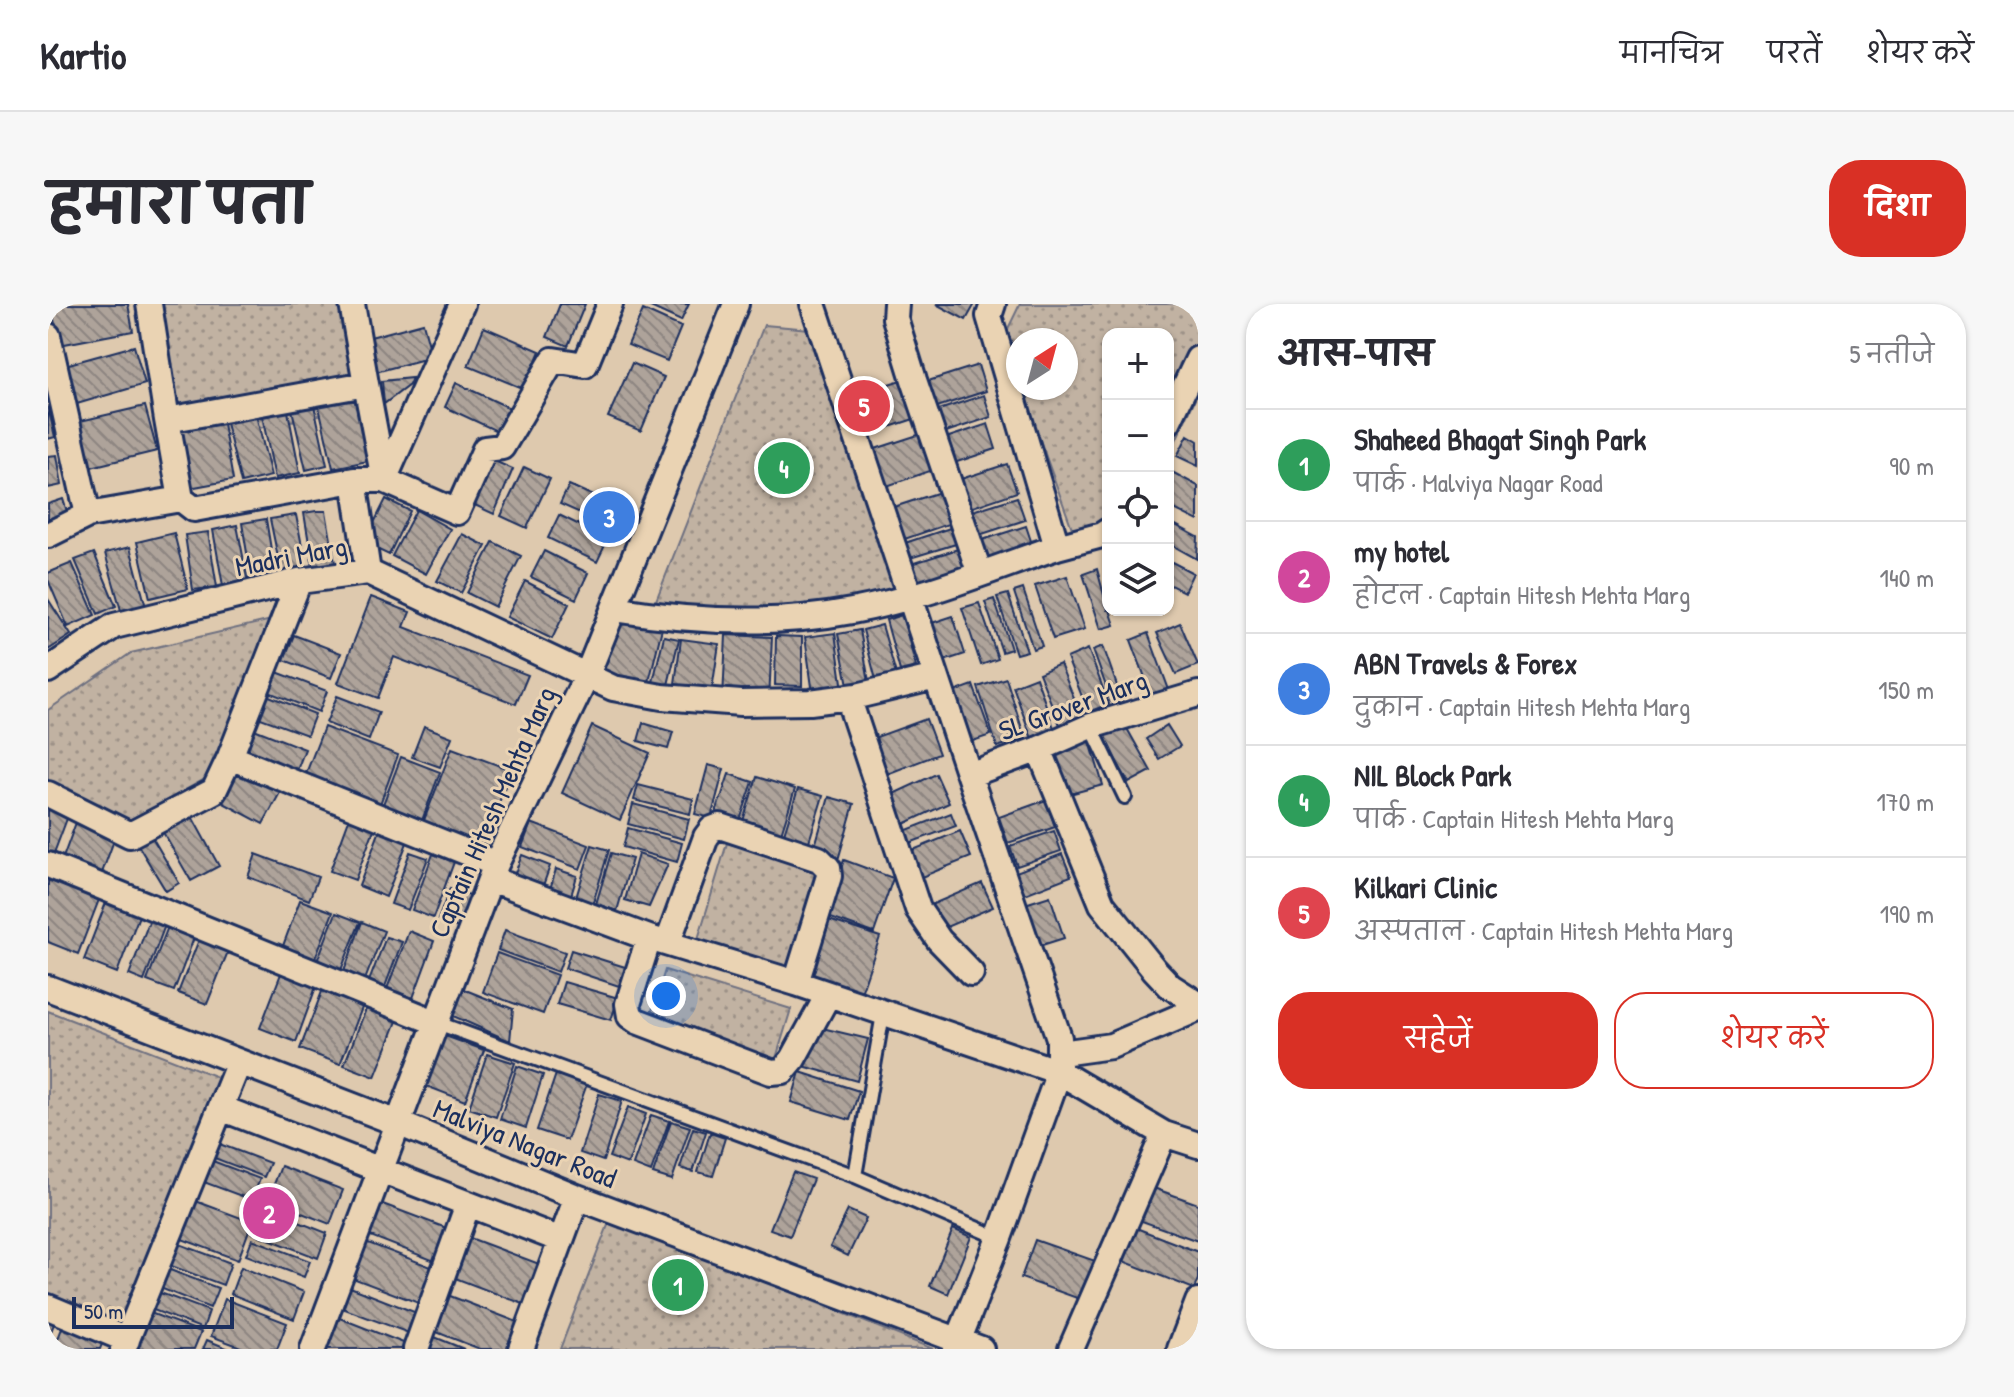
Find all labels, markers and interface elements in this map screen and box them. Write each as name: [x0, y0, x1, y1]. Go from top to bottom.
text: Kartio: [40, 29, 126, 81]
text: मानचित्र: [1620, 34, 1723, 72]
text: परतें: [1767, 34, 1822, 72]
text: शेयर करें: [1866, 34, 1974, 72]
button: दिशा: [1829, 160, 1966, 257]
text: हमारा पता: [48, 165, 310, 240]
north arrow: [1006, 328, 1078, 400]
map controls: [1102, 328, 1174, 616]
button: +: [1102, 328, 1174, 400]
text: आस-पास: [1278, 330, 1433, 376]
text: 5 नतीजे: [1850, 336, 1934, 371]
pin: 5: [838, 376, 890, 436]
button: −: [1102, 400, 1174, 472]
text: Shaheed Bhagat Singh Park: [1354, 419, 1646, 459]
pin: 4: [758, 438, 810, 498]
text: 1: [1299, 448, 1309, 483]
text: 90 m: [1889, 448, 1934, 483]
text: पार्क · Malviya Nagar Road: [1354, 465, 1603, 500]
button: locate: [1102, 472, 1174, 544]
pin: 3: [583, 487, 635, 547]
street label: Madri Marg: [232, 527, 350, 585]
text: my hotel: [1354, 531, 1449, 571]
button: layers: [1102, 544, 1174, 616]
text: 2: [1298, 560, 1310, 595]
text: 140 m: [1880, 560, 1934, 595]
text: होटल · Captain Hitesh Mehta Marg: [1354, 577, 1690, 612]
text: ABN Travels & Forex: [1354, 643, 1578, 683]
street label: SL Grover Marg: [993, 661, 1153, 749]
text: 3: [1298, 672, 1310, 707]
text: 150 m: [1878, 672, 1934, 707]
street label: Captain Hitesh Mehta Marg: [420, 681, 564, 943]
text: दुकान · Captain Hitesh Mehta Marg: [1354, 689, 1690, 724]
text: NIL Block Park: [1354, 755, 1512, 795]
text: 4: [1299, 784, 1309, 819]
text: 170 m: [1876, 784, 1934, 819]
text: पार्क · Captain Hitesh Mehta Marg: [1354, 801, 1674, 836]
text: Kilkari Clinic: [1354, 867, 1497, 907]
text: 5: [1299, 896, 1310, 931]
text: 190 m: [1880, 896, 1934, 931]
text: अस्पताल · Captain Hitesh Mehta Marg: [1354, 913, 1733, 948]
your location: [646, 976, 686, 1016]
button: सहेजें: [1278, 992, 1598, 1089]
button: शेयर करें: [1614, 992, 1934, 1089]
street label: Malviya Nagar Road: [428, 1089, 622, 1197]
pin: 2: [243, 1183, 295, 1243]
pin: 1: [652, 1255, 704, 1315]
scale bar: [72, 1293, 234, 1329]
text: 50 m: [84, 1296, 123, 1326]

